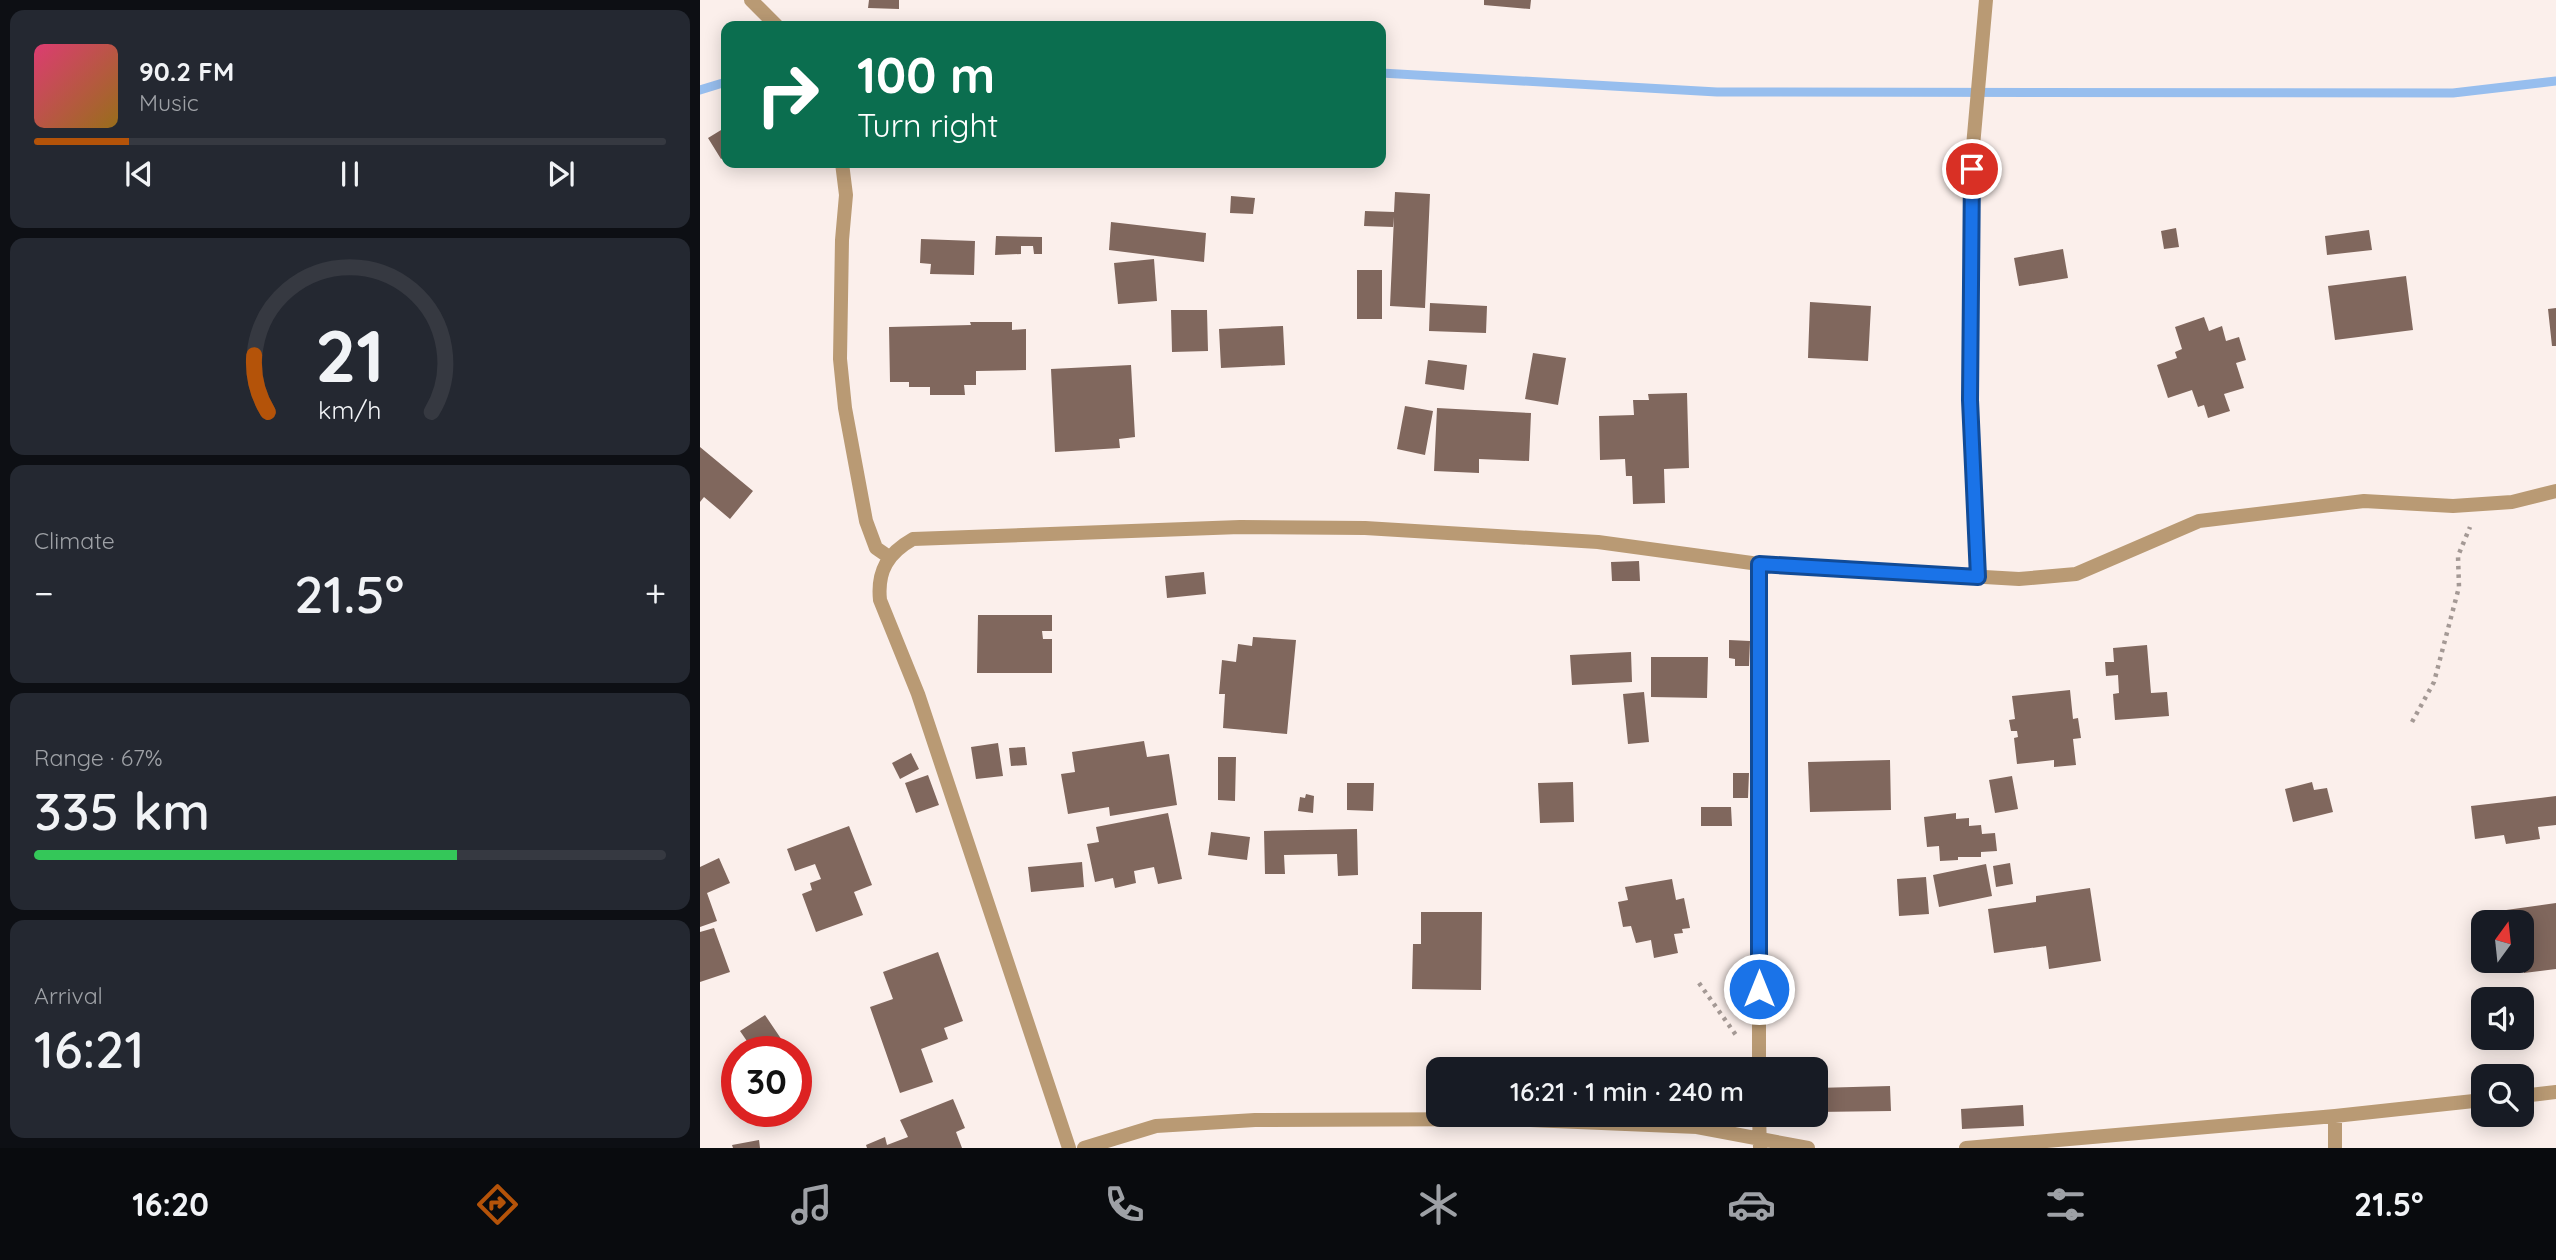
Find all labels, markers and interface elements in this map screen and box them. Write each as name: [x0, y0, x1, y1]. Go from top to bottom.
text: 100 m: [857, 44, 995, 105]
icon: right: [742, 49, 833, 140]
text: 90.2 FM: [139, 55, 234, 88]
text: Music: [139, 88, 199, 117]
text: Turn right: [857, 105, 998, 145]
pin: [1942, 139, 2002, 199]
icon: arrive: [1953, 150, 1991, 188]
icon: previous: [120, 155, 158, 193]
icon: pause: [331, 155, 369, 193]
icon: next: [542, 155, 580, 193]
text: 21: [315, 310, 385, 401]
text: km/h: [318, 394, 382, 425]
text: Climate: [34, 526, 115, 555]
text: 21.5°: [294, 561, 404, 626]
text: −: [34, 569, 54, 617]
text: +: [645, 569, 666, 617]
text: Range · 67%: [34, 743, 163, 772]
text: 335 km: [34, 778, 210, 843]
north arrow: [2471, 910, 2534, 973]
map controls: [2471, 910, 2534, 1127]
position arrow: [1722, 952, 1796, 1026]
text: Arrival: [34, 981, 103, 1010]
button: sound: [2471, 987, 2534, 1050]
text: 16:21: [34, 1016, 144, 1081]
speed limit sign: 30: [721, 1036, 812, 1127]
button: search: [2471, 1064, 2534, 1127]
text: 16:21 · 1 min · 240 m: [1510, 1075, 1744, 1108]
icon: directions: [473, 1180, 522, 1229]
icon: music: [787, 1180, 836, 1229]
icon: phone: [1100, 1180, 1149, 1229]
icon: climate: [1414, 1180, 1463, 1229]
icon: car: [1727, 1180, 1776, 1229]
icon: filters: [2041, 1180, 2090, 1229]
text: 16:20: [132, 1184, 209, 1224]
text: 21.5°: [2354, 1184, 2424, 1224]

